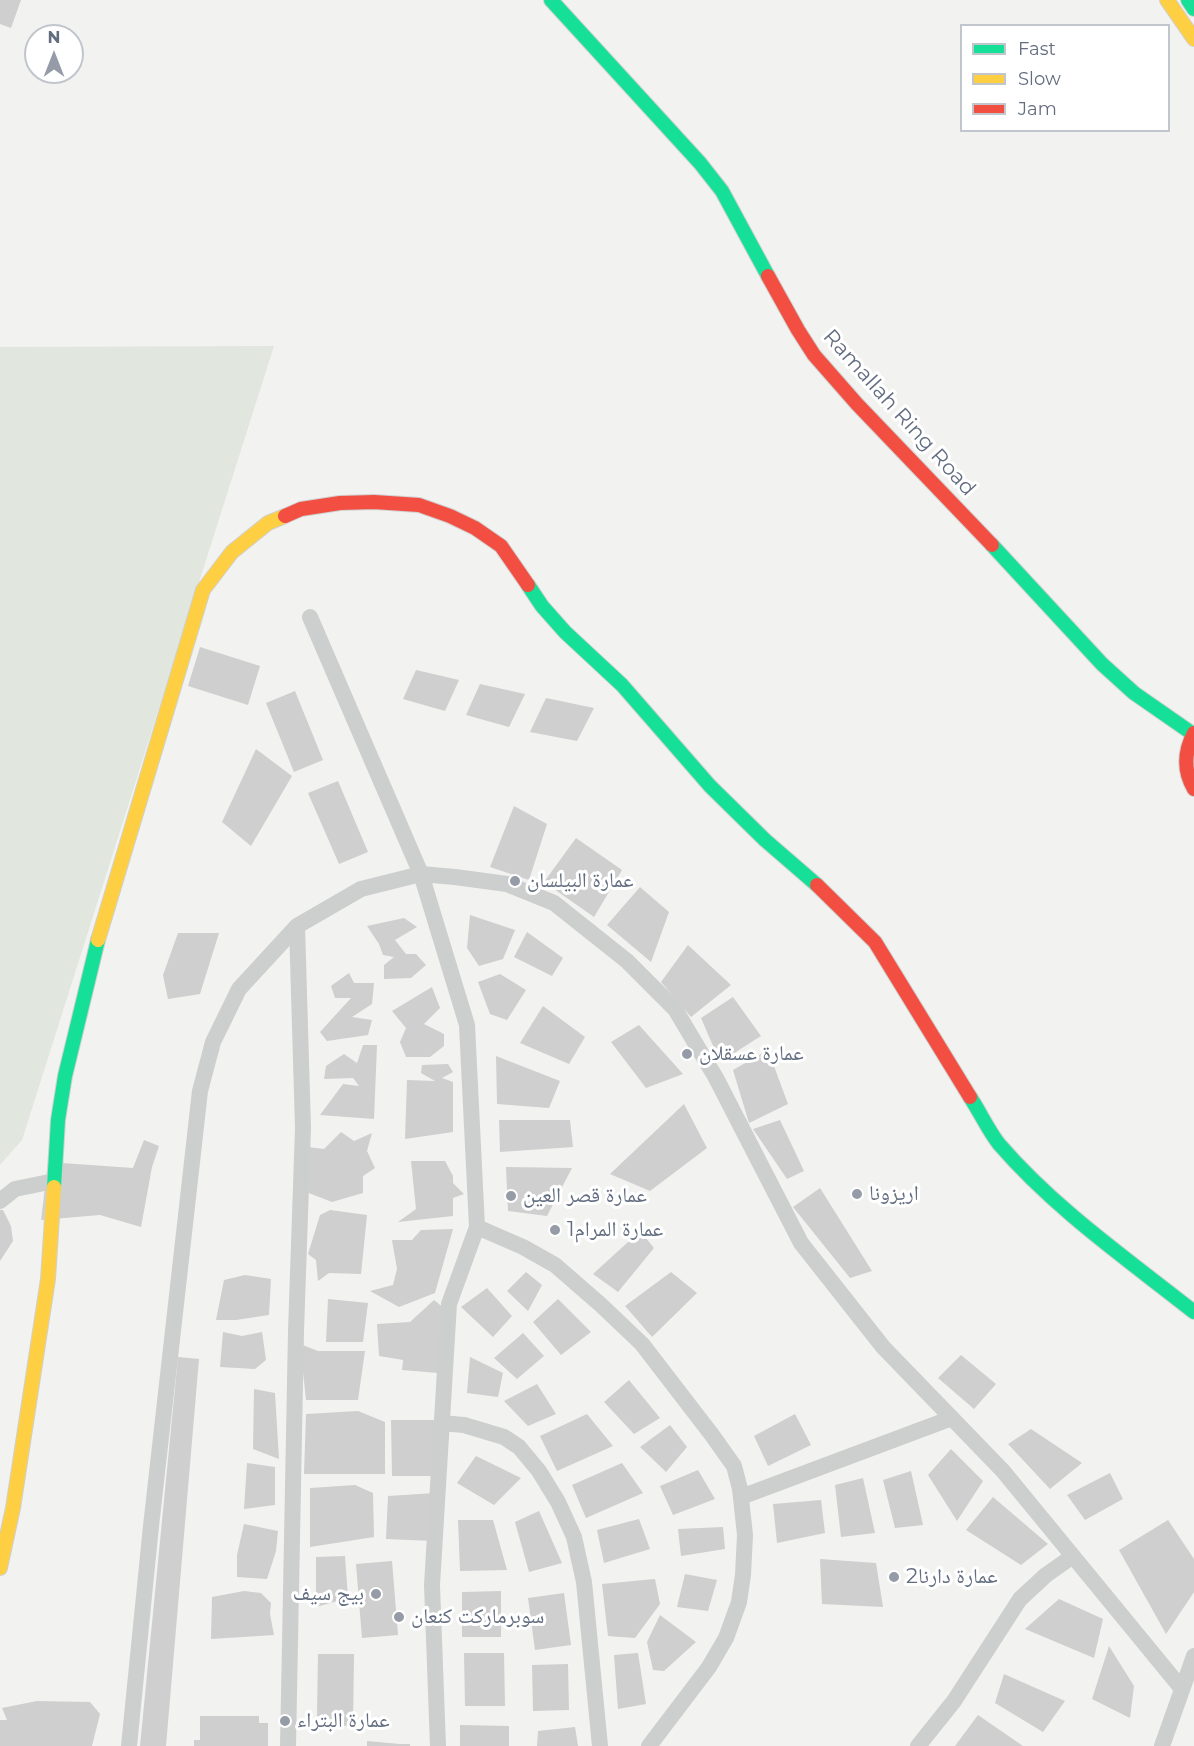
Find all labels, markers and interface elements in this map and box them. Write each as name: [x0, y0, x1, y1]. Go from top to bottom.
north arrow: [24, 24, 84, 84]
legend: [960, 24, 1170, 132]
text: N: [48, 28, 60, 47]
text: Fast: [1018, 38, 1056, 60]
text: Slow: [1018, 68, 1061, 90]
text: Jam: [1018, 98, 1057, 120]
street label: Ramallah Ring Road: [818, 325, 980, 501]
place label: عمارة البيلسان: [527, 868, 634, 894]
marker: عمارة البيلسان: [508, 874, 522, 888]
place label: عمارة عسقلان: [699, 1041, 804, 1067]
marker: عمارة عسقلان: [680, 1047, 694, 1061]
place label: اريزونا: [869, 1181, 919, 1207]
place label: عمارة قصر العين: [523, 1183, 647, 1209]
marker: اريزونا: [850, 1187, 864, 1201]
marker: عمارة قصر العين: [504, 1189, 518, 1203]
place label: عمارة المرام1: [567, 1217, 663, 1243]
marker: عمارة المرام1: [548, 1223, 562, 1237]
place label: عمارة دارنا2: [906, 1564, 998, 1590]
marker: عمارة دارنا2: [887, 1570, 901, 1584]
place label: بيج سيف: [293, 1581, 364, 1607]
marker: بيج سيف: [369, 1587, 383, 1601]
place label: سوبرماركت كنعان: [411, 1604, 544, 1630]
marker: سوبرماركت كنعان: [392, 1610, 406, 1624]
place label: عمارة البتراء: [297, 1708, 390, 1734]
marker: عمارة البتراء: [278, 1714, 292, 1728]

